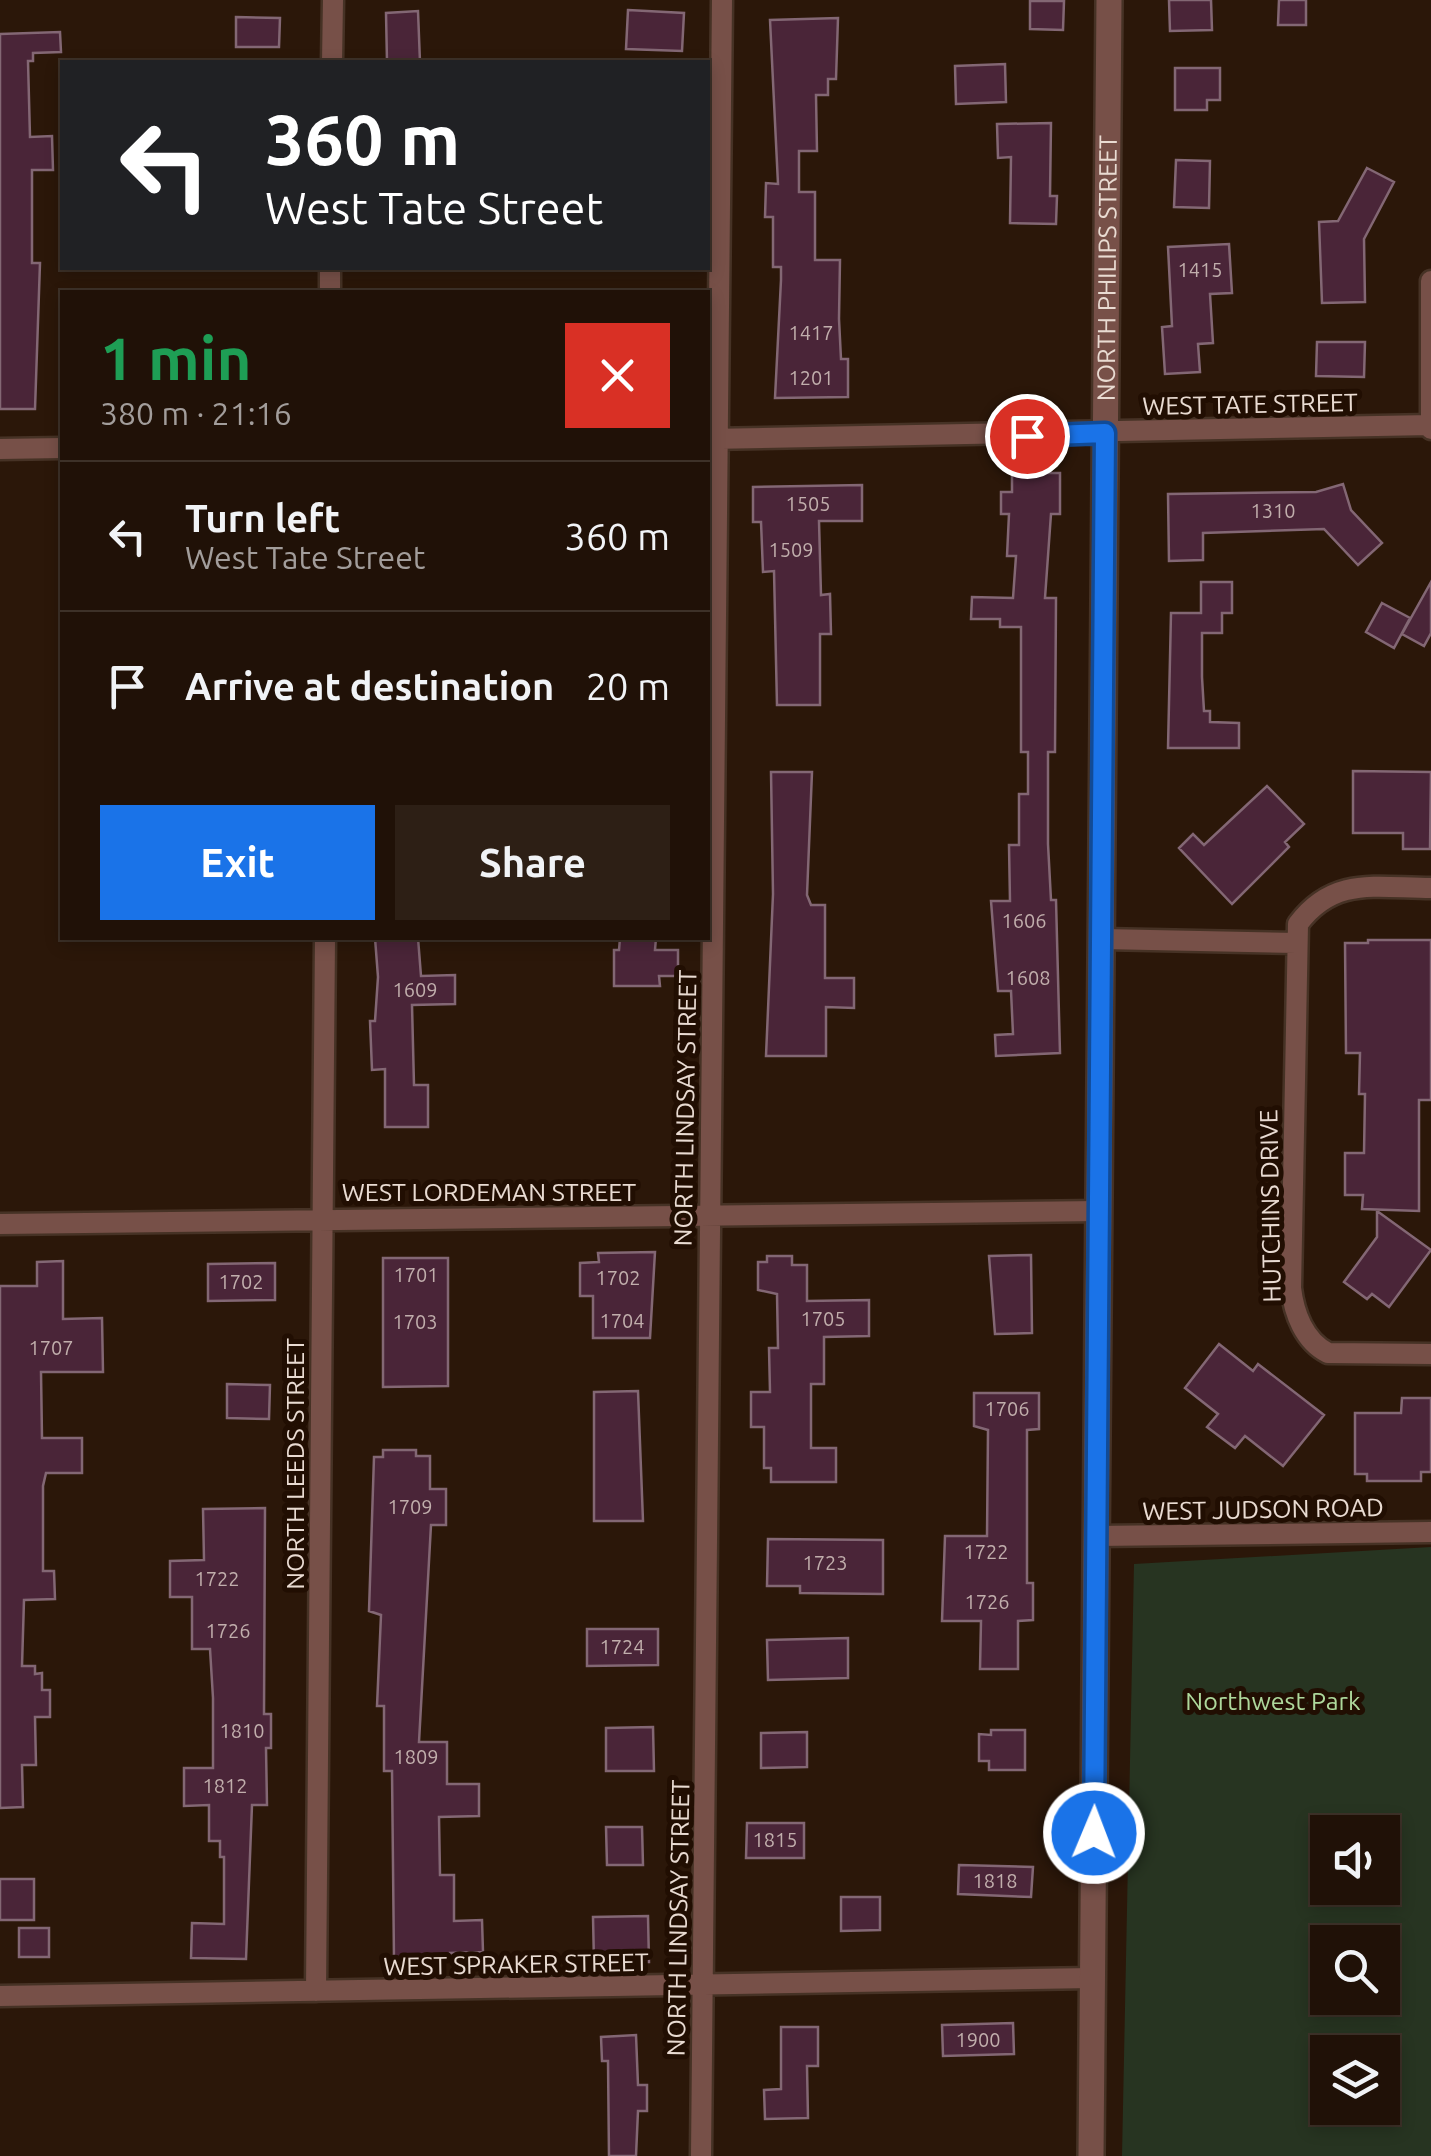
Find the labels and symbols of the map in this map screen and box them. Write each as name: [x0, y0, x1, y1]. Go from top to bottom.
street label: NORTH PHILIPS STREET: [1092, 135, 1122, 401]
house number: 1415: [1177, 258, 1223, 281]
house number: 1417: [788, 321, 834, 344]
house number: 1201: [788, 366, 834, 389]
street label: WEST TATE STREET: [1142, 388, 1358, 420]
pin: [985, 394, 1070, 479]
house number: 1505: [785, 492, 831, 515]
house number: 1310: [1250, 499, 1296, 522]
house number: 1509: [768, 538, 814, 561]
house number: 1606: [1001, 909, 1047, 932]
house number: 1608: [1005, 966, 1051, 989]
street label: NORTH LINDSAY STREET: [669, 969, 701, 1247]
house number: 1609: [392, 978, 438, 1001]
street label: HUTCHINS DRIVE: [1254, 1109, 1286, 1303]
street label: WEST LORDEMAN STREET: [342, 1178, 636, 1206]
house number: 1701: [393, 1263, 439, 1286]
house number: 1702: [595, 1266, 641, 1289]
house number: 1702: [218, 1270, 264, 1293]
house number: 1705: [800, 1307, 846, 1330]
house number: 1704: [599, 1309, 645, 1332]
house number: 1703: [392, 1310, 438, 1333]
house number: 1707: [28, 1336, 74, 1359]
street label: NORTH LEEDS STREET: [281, 1338, 309, 1590]
house number: 1706: [984, 1397, 1030, 1420]
street label: WEST JUDSON ROAD: [1142, 1493, 1384, 1525]
house number: 1709: [387, 1495, 433, 1518]
house number: 1722: [963, 1540, 1009, 1563]
house number: 1723: [802, 1551, 848, 1574]
house number: 1722: [194, 1567, 240, 1590]
house number: 1726: [964, 1590, 1010, 1613]
house number: 1726: [205, 1619, 251, 1642]
house number: 1724: [599, 1635, 645, 1658]
park label: Northwest Park: [1185, 1687, 1361, 1715]
house number: 1810: [219, 1719, 265, 1742]
house number: 1809: [393, 1745, 439, 1768]
house number: 1812: [202, 1774, 248, 1797]
street label: NORTH LINDSAY STREET: [662, 1779, 694, 2057]
position arrow: [1042, 1781, 1146, 1885]
house number: 1815: [752, 1828, 798, 1851]
house number: 1818: [972, 1869, 1018, 1892]
street label: WEST SPRAKER STREET: [383, 1948, 649, 1980]
house number: 1900: [955, 2028, 1001, 2051]

